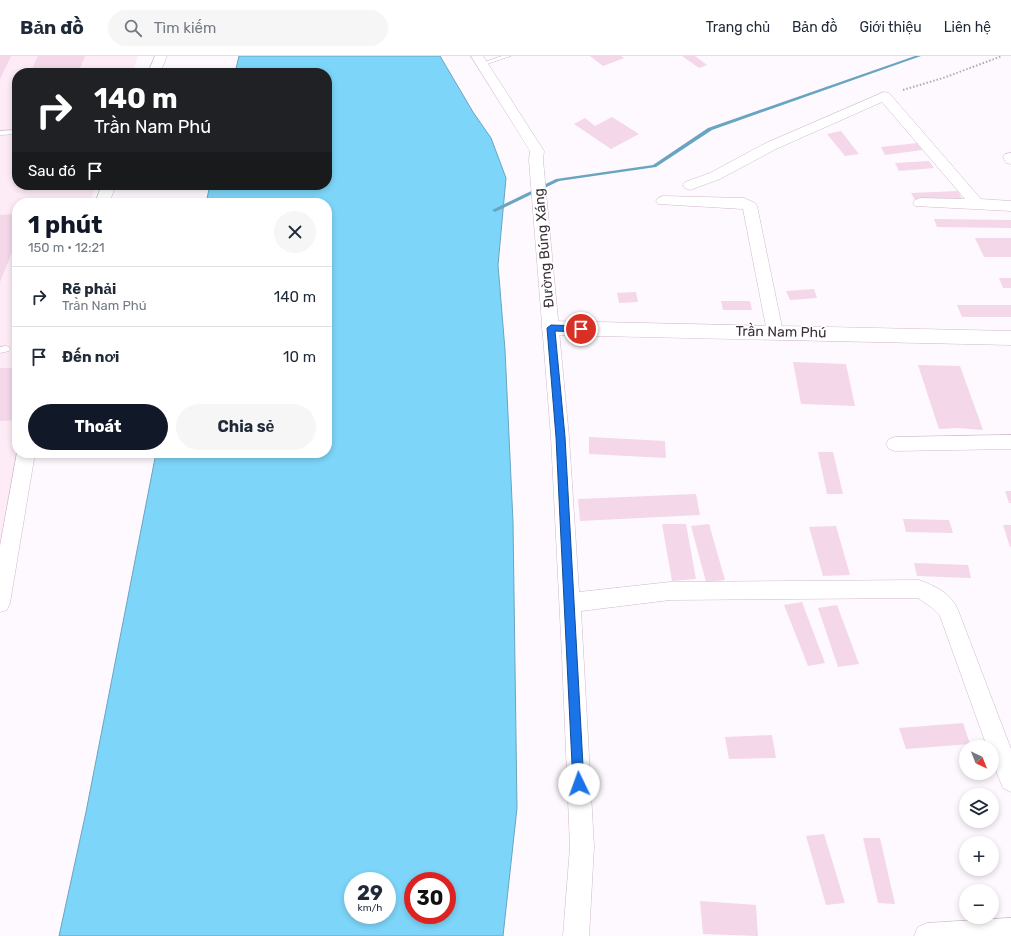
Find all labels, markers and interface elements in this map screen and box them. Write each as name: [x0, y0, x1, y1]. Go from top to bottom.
search box: [108, 10, 388, 46]
text: Bản đồ: [20, 16, 84, 39]
icon: search: [122, 17, 144, 39]
text: Tìm kiếm: [154, 19, 216, 37]
text: Trang chủ: [706, 19, 770, 36]
text: Bản đồ: [792, 19, 837, 36]
text: Giới thiệu: [859, 19, 922, 36]
text: Liên hệ: [944, 19, 991, 36]
text: 140 m: [94, 82, 178, 115]
icon: right: [28, 84, 80, 136]
text: Trần Nam Phú: [94, 116, 211, 138]
icon: arrive: [84, 160, 106, 182]
text: Sau đó: [28, 162, 76, 180]
street label: Đường Búng Xáng: [530, 187, 558, 309]
text: 1 phút: [28, 211, 102, 239]
button: close: [274, 211, 316, 253]
text: 150 m · 12:21: [28, 240, 105, 255]
text: Rẽ phải: [62, 280, 116, 298]
icon: right: [28, 286, 50, 308]
text: 140 m: [274, 288, 316, 306]
text: Trần Nam Phú: [62, 298, 147, 313]
pin: [564, 312, 598, 346]
icon: arrive: [570, 318, 592, 340]
street label: Trần Nam Phú: [735, 322, 827, 341]
icon: arrive: [28, 346, 50, 368]
text: Đến nơi: [62, 348, 119, 366]
text: 10 m: [283, 348, 316, 366]
button: Thoát: [28, 404, 168, 450]
button: Chia sẻ: [176, 404, 316, 450]
north arrow: [959, 740, 999, 780]
map controls: [959, 740, 999, 924]
position arrow: [558, 763, 600, 805]
button: layers: [959, 788, 999, 828]
button: +: [959, 836, 999, 876]
speed limit sign: 30: [404, 872, 456, 924]
text: 29: [357, 881, 383, 905]
button: −: [959, 884, 999, 924]
text: km/h: [358, 902, 382, 914]

